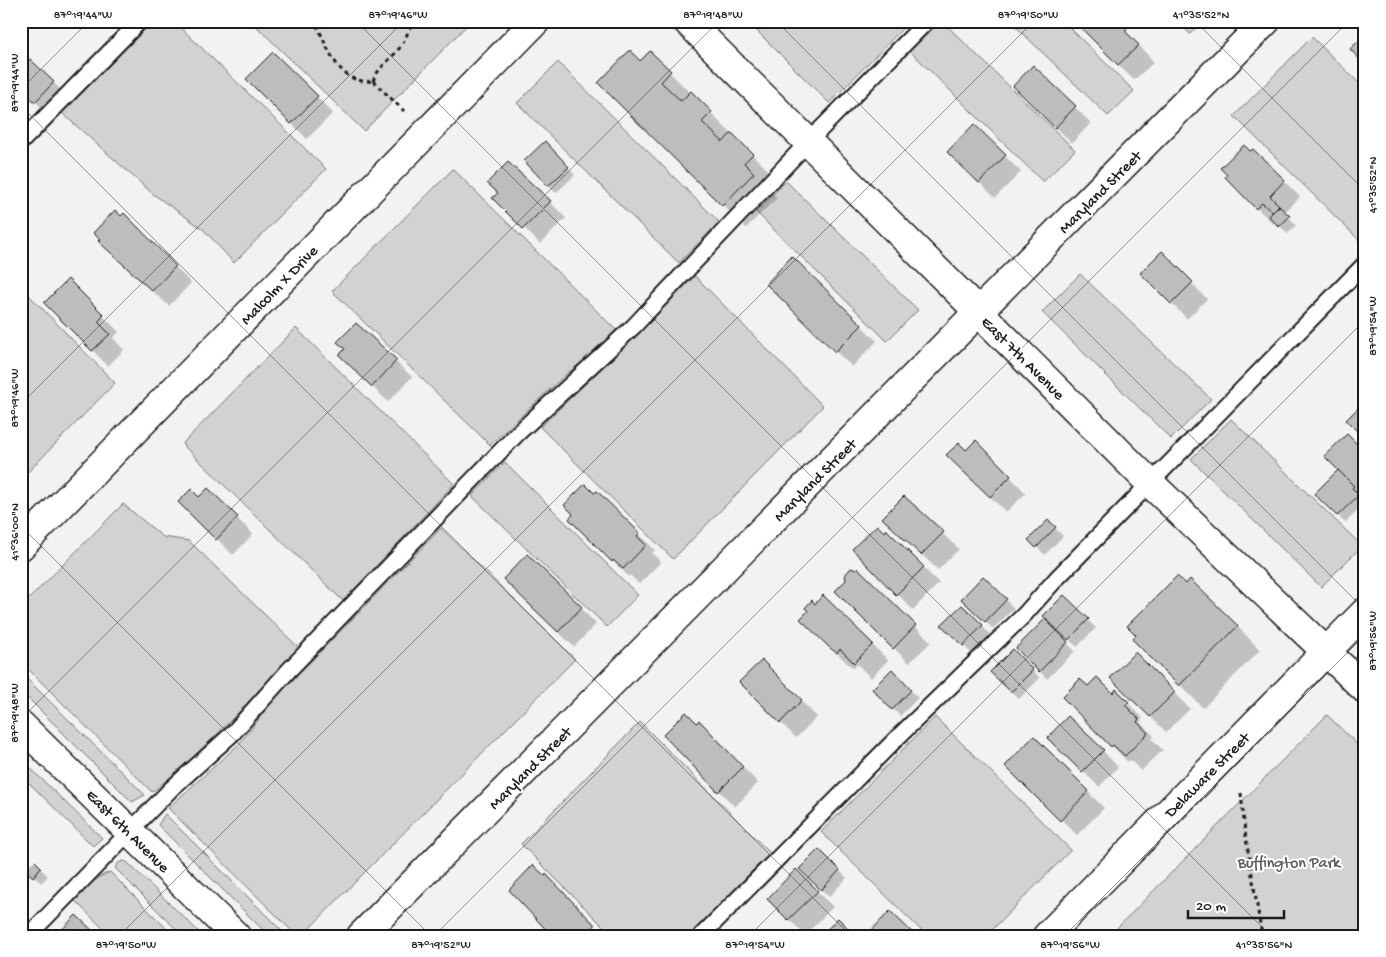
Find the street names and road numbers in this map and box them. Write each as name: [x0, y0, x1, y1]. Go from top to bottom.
street label: Maryland Street: [1056, 147, 1148, 239]
street label: Malcolm X Drive: [238, 242, 324, 330]
street label: East 7th Avenue: [976, 314, 1068, 406]
street label: Maryland Street: [771, 435, 863, 527]
street label: Maryland Street: [486, 723, 578, 815]
street label: Delaware Street: [1161, 729, 1256, 824]
street label: East 6th Avenue: [81, 787, 173, 879]

